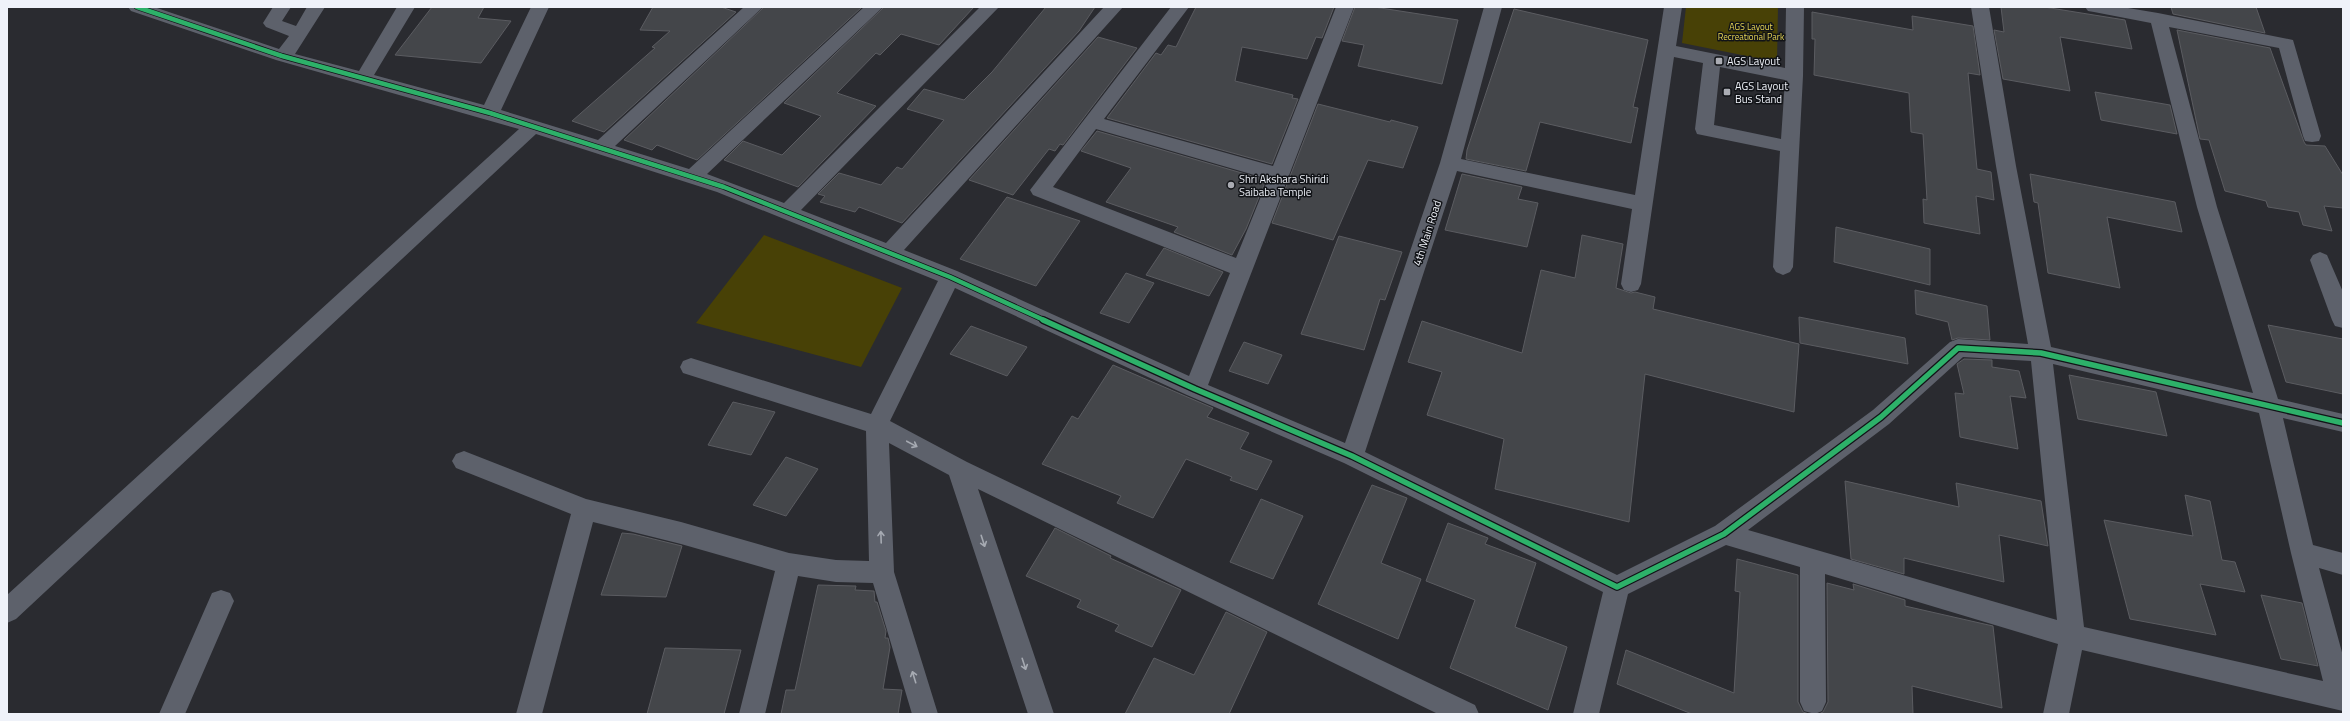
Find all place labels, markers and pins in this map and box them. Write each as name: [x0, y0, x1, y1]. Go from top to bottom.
place label: AGS Layout: [1727, 53, 1780, 69]
marker: AGS Layout: [1714, 56, 1724, 66]
place label: AGS Layout Bus Stand: [1735, 78, 1788, 107]
marker: AGS Layout Bus Stand: [1722, 87, 1732, 97]
place label: Shri Akshara Shiridi Saibaba Temple: [1239, 171, 1328, 200]
marker: Shri Akshara Shiridi Saibaba Temple: [1226, 180, 1236, 190]

